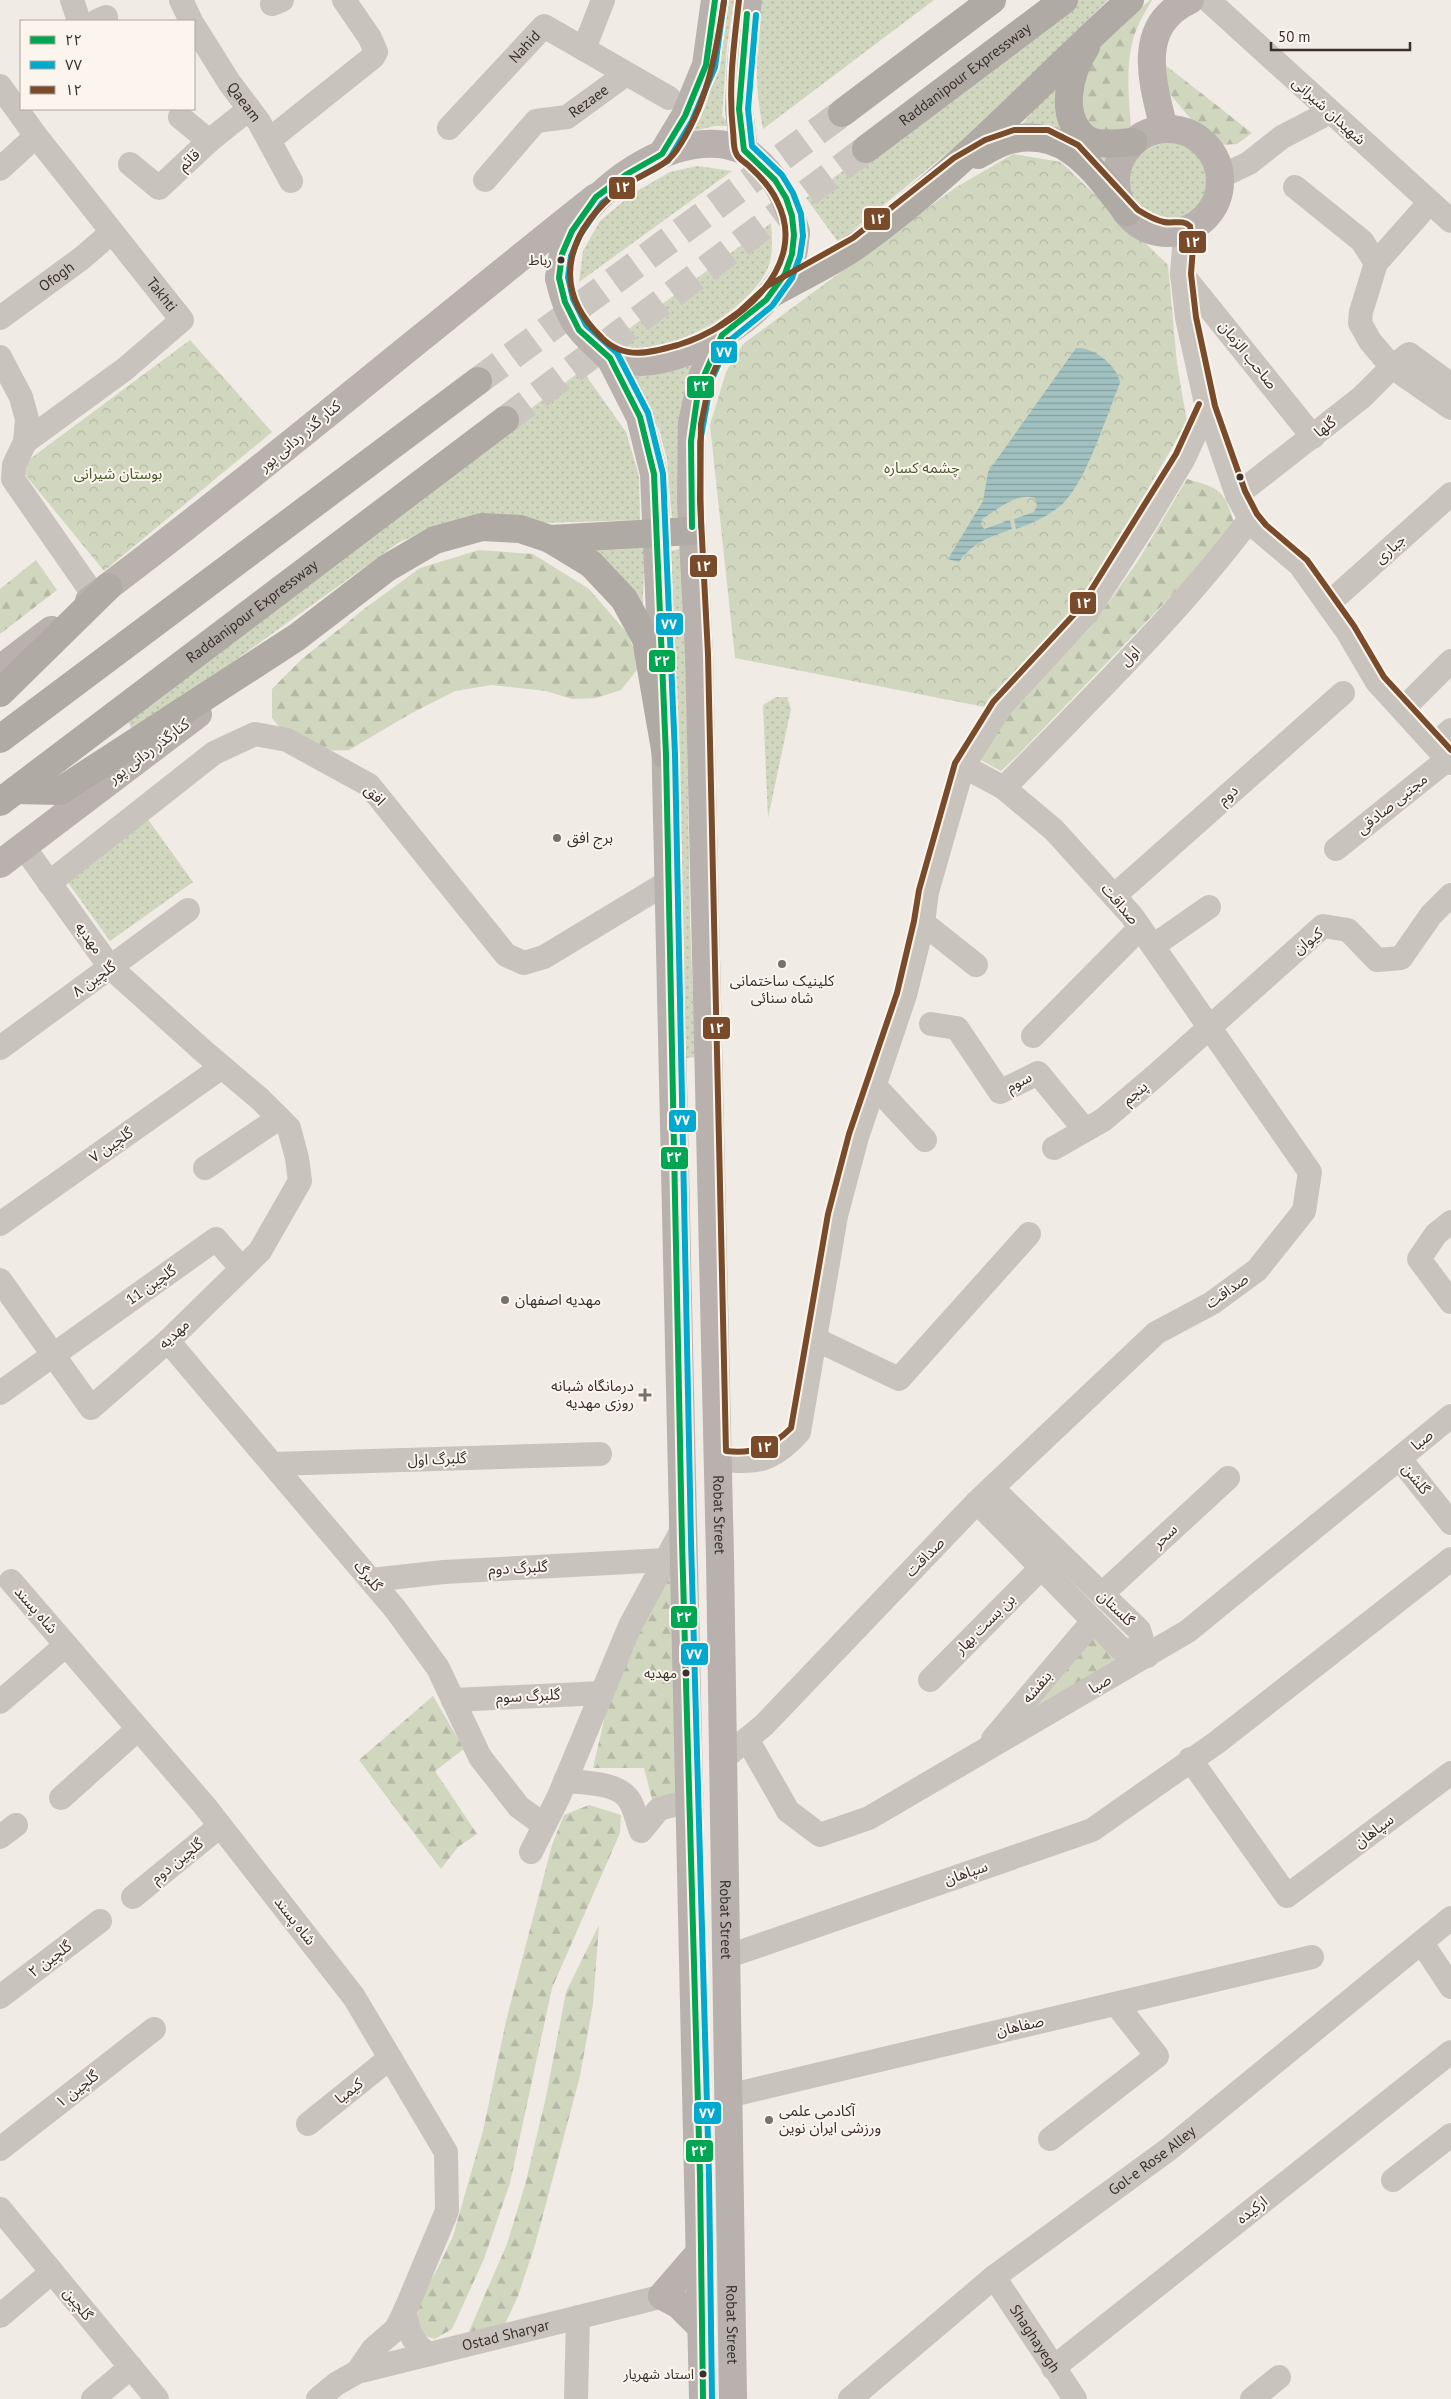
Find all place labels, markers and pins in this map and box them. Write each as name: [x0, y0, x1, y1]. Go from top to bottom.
place label: رباط: [528, 251, 552, 269]
marker: رباط: [556, 255, 566, 265]
unlabelled marker: [1235, 472, 1245, 482]
place label: برج افق: [567, 828, 613, 850]
marker: برج افق: [551, 832, 563, 844]
marker: کلینیک ساختمانی شاه سنائی: [776, 958, 788, 970]
place label: کلینیک ساختمانی شاه سنائی: [730, 971, 835, 1007]
place label: مهدیه اصفهان: [515, 1290, 601, 1309]
marker: مهدیه اصفهان: [499, 1294, 511, 1306]
place label: درمانگاه شبانه روزی مهدیه: [551, 1376, 634, 1412]
marker: درمانگاه شبانه روزی مهدیه: [638, 1388, 652, 1402]
place label: مهدیه: [644, 1664, 677, 1682]
marker: مهدیه: [681, 1668, 691, 1678]
place label: آکادمی علمی ورزشی ایران نوین: [779, 2101, 881, 2137]
marker: آکادمی علمی ورزشی ایران نوین: [763, 2114, 775, 2126]
place label: استاد شهریار: [622, 2365, 694, 2383]
marker: استاد شهریار: [698, 2369, 708, 2379]

